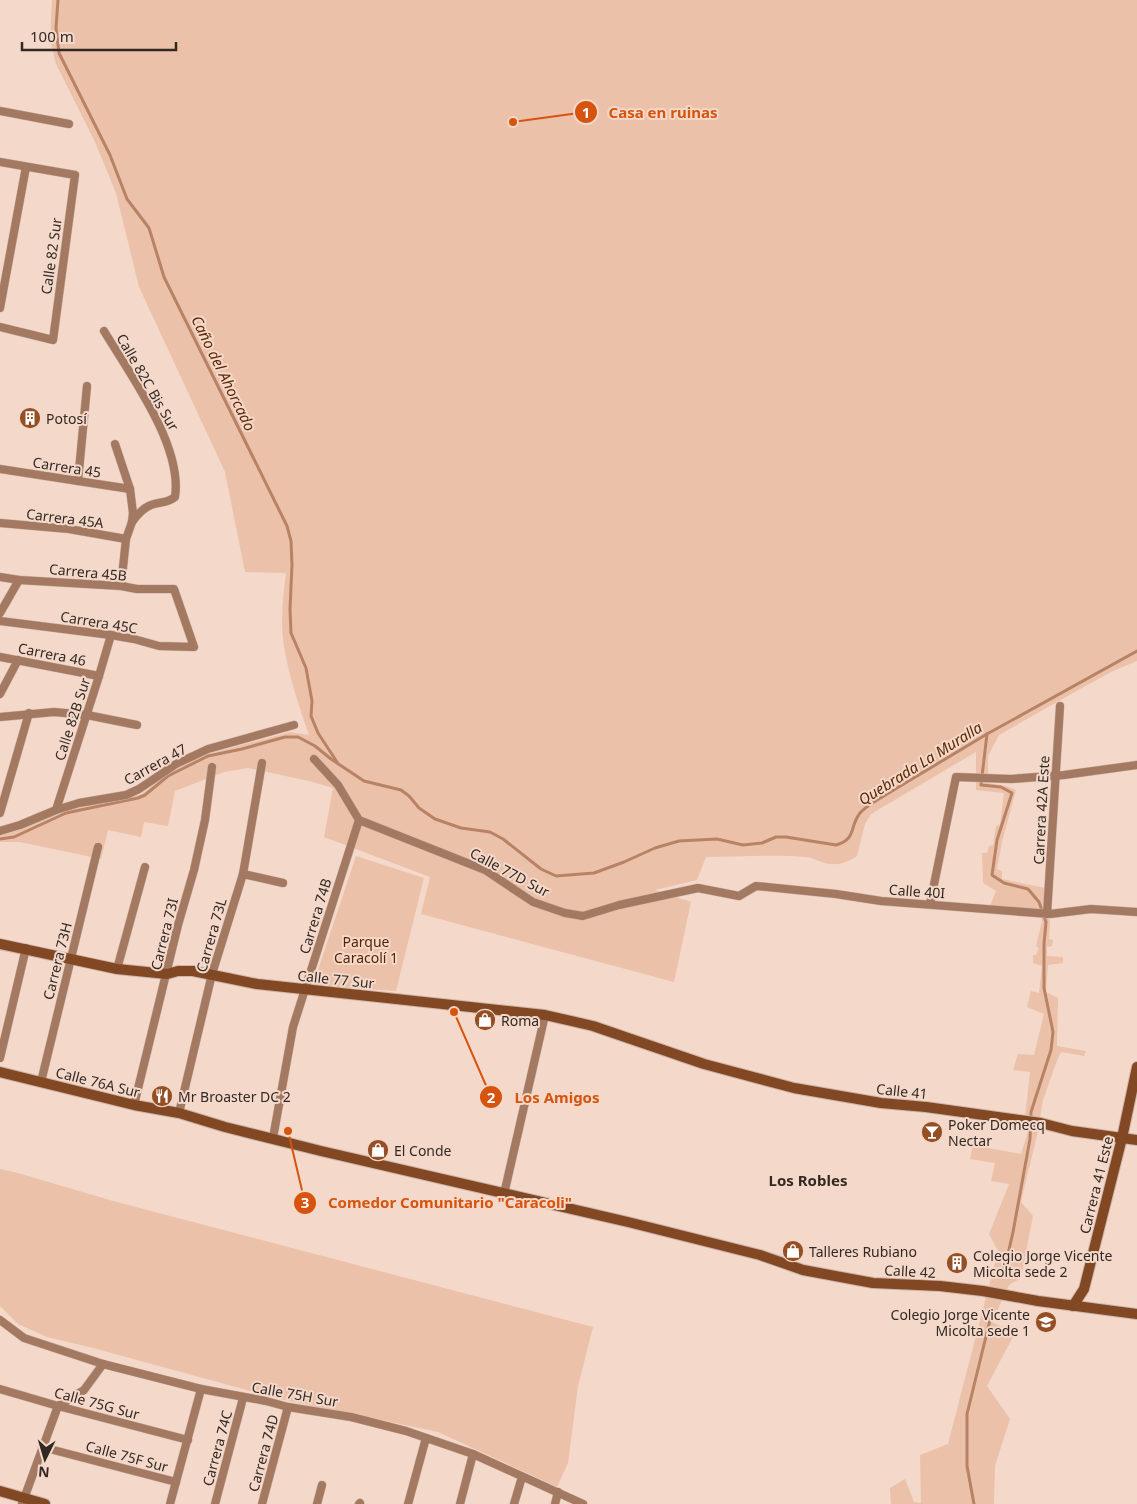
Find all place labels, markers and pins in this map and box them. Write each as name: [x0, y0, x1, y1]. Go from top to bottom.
callout: Casa en ruinas: [573, 97, 727, 127]
building icon: Potosí: [18, 406, 42, 430]
place label: Potosí: [46, 409, 87, 428]
shop icon: Roma: [473, 1008, 497, 1032]
place label: Roma: [501, 1011, 539, 1030]
callout: Los Amigos: [479, 1082, 609, 1112]
restaurant icon: Mr Broaster DC 2: [150, 1084, 174, 1108]
place label: Mr Broaster DC 2: [178, 1087, 291, 1106]
place label: Poker Domecq Nectar: [948, 1115, 1045, 1150]
bar icon: Poker Domecq Nectar: [920, 1120, 944, 1144]
shop icon: El Conde: [366, 1138, 390, 1162]
place label: El Conde: [394, 1141, 452, 1160]
callout: Comedor Comunitario "Caracoli": [293, 1188, 582, 1218]
shop icon: Talleres Rubiano: [781, 1239, 805, 1263]
place label: Talleres Rubiano: [809, 1242, 917, 1261]
place label: Colegio Jorge Vicente Micolta sede 2: [973, 1246, 1113, 1281]
building icon: Colegio Jorge Vicente Micolta sede 2: [945, 1251, 969, 1275]
place label: Colegio Jorge Vicente Micolta sede 1: [891, 1305, 1030, 1340]
school or university icon: Colegio Jorge Vicente Micolta sede 1: [1034, 1310, 1058, 1334]

